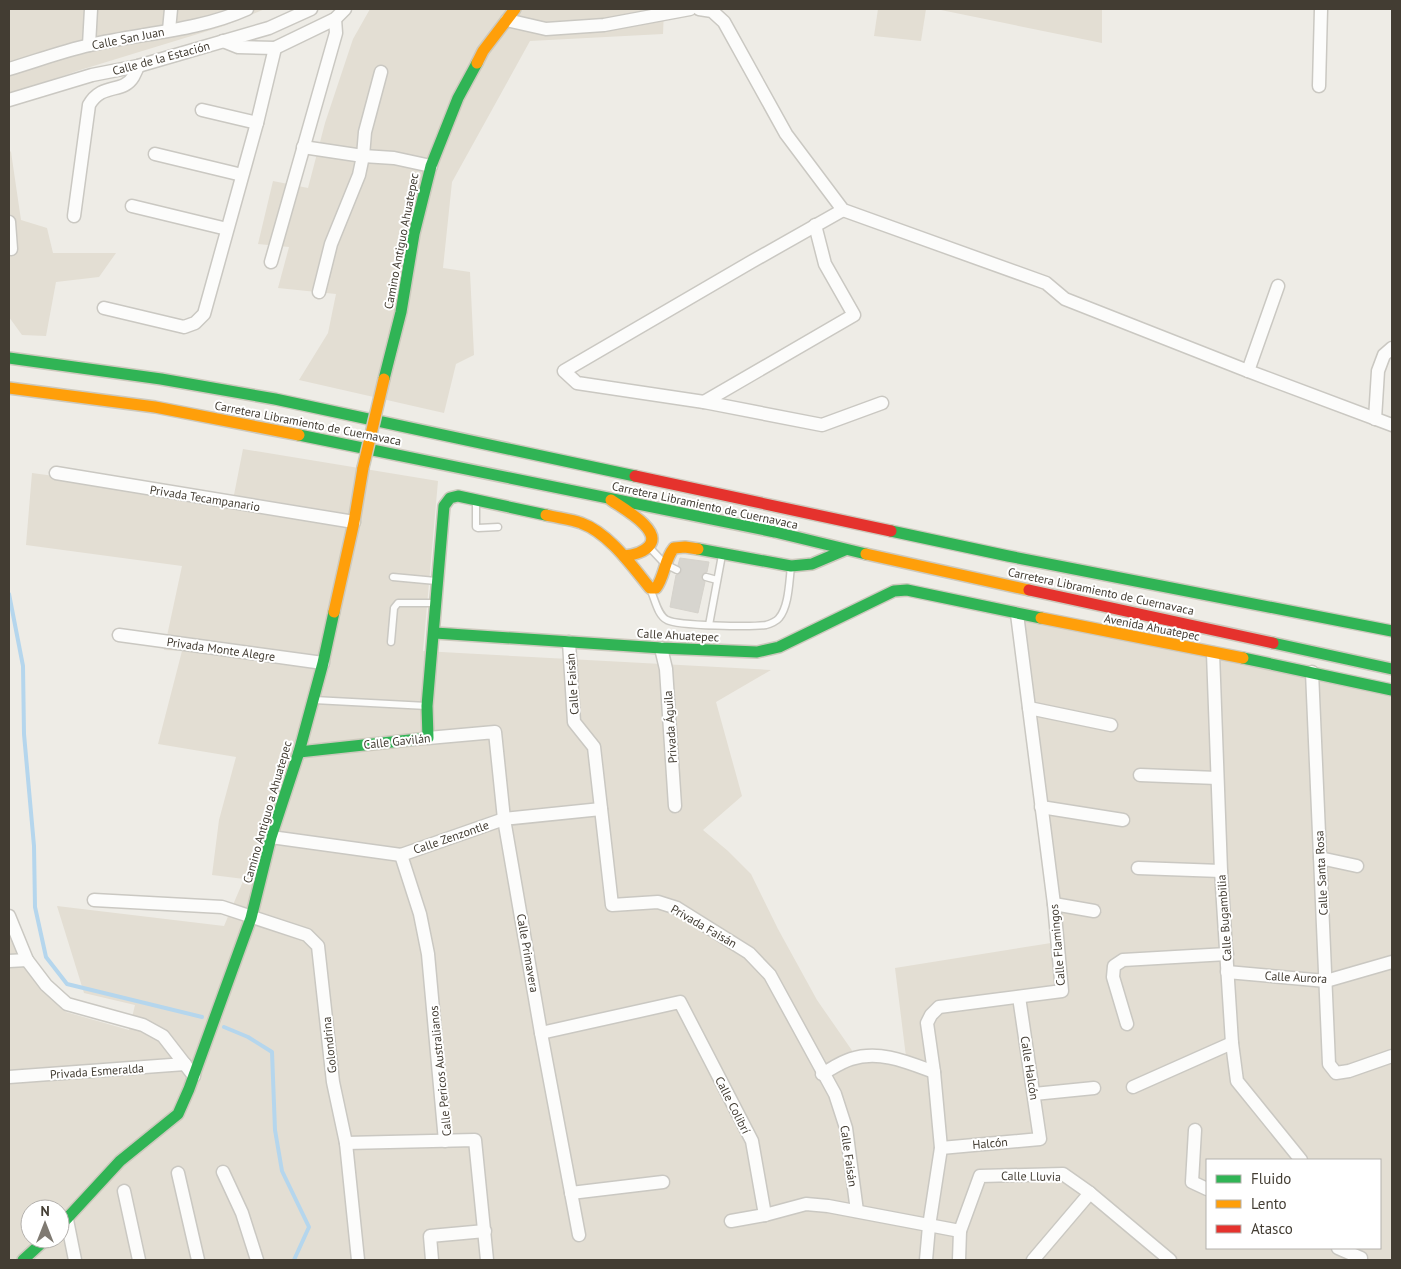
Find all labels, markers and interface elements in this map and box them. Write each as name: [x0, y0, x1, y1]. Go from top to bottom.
street label: Calle San Juan: [91, 24, 165, 52]
street label: Calle de la Estación: [111, 38, 211, 78]
street label: Camino Antiguo Ahuatepec: [380, 171, 422, 310]
street label: Carretera Libramiento de Cuernavaca: [213, 398, 403, 448]
street label: Carretera Libramiento de Cuernavaca: [611, 478, 799, 532]
street label: Privada Tecampanario: [149, 482, 261, 514]
street label: Carretera Libramiento de Cuernavaca: [1007, 564, 1195, 618]
street label: Avenida Ahuatepec: [1103, 610, 1202, 644]
street label: Calle Ahuatepec: [636, 625, 720, 645]
street label: Privada Monte Alegre: [166, 634, 276, 664]
street label: Calle Faisán: [562, 653, 582, 715]
street label: Privada Águila: [660, 690, 680, 764]
street label: Calle Gavilán: [363, 730, 431, 752]
street label: Camino Antiguo a Ahuatepec: [239, 738, 295, 885]
street label: Calle Zenzontle: [411, 817, 491, 857]
street label: Calle Santa Rosa: [1311, 830, 1331, 916]
street label: Calle Bugambilia: [1213, 874, 1235, 962]
street label: Privada Faisán: [668, 901, 740, 951]
street label: Calle Flamingos: [1046, 903, 1068, 987]
street label: Calle Primavera: [514, 912, 542, 994]
street label: Calle Aurora: [1264, 968, 1328, 986]
street label: Calle Pericos Australianos: [426, 1005, 454, 1137]
street label: Golondrina: [319, 1016, 339, 1074]
street label: Calle Halcón: [1018, 1035, 1042, 1101]
street label: Privada Esmeralda: [49, 1060, 145, 1082]
street label: Calle Colibrí: [712, 1074, 754, 1136]
street label: Calle Faisán: [837, 1124, 861, 1188]
street label: Halcón: [972, 1134, 1008, 1152]
legend: [1206, 1159, 1381, 1249]
street label: Calle Lluvia: [1001, 1168, 1061, 1184]
text: Fluido: [1251, 1169, 1291, 1188]
text: Lento: [1251, 1194, 1287, 1213]
north arrow: [20, 1199, 70, 1249]
text: N: [40, 1202, 50, 1220]
text: Atasco: [1251, 1219, 1293, 1238]

